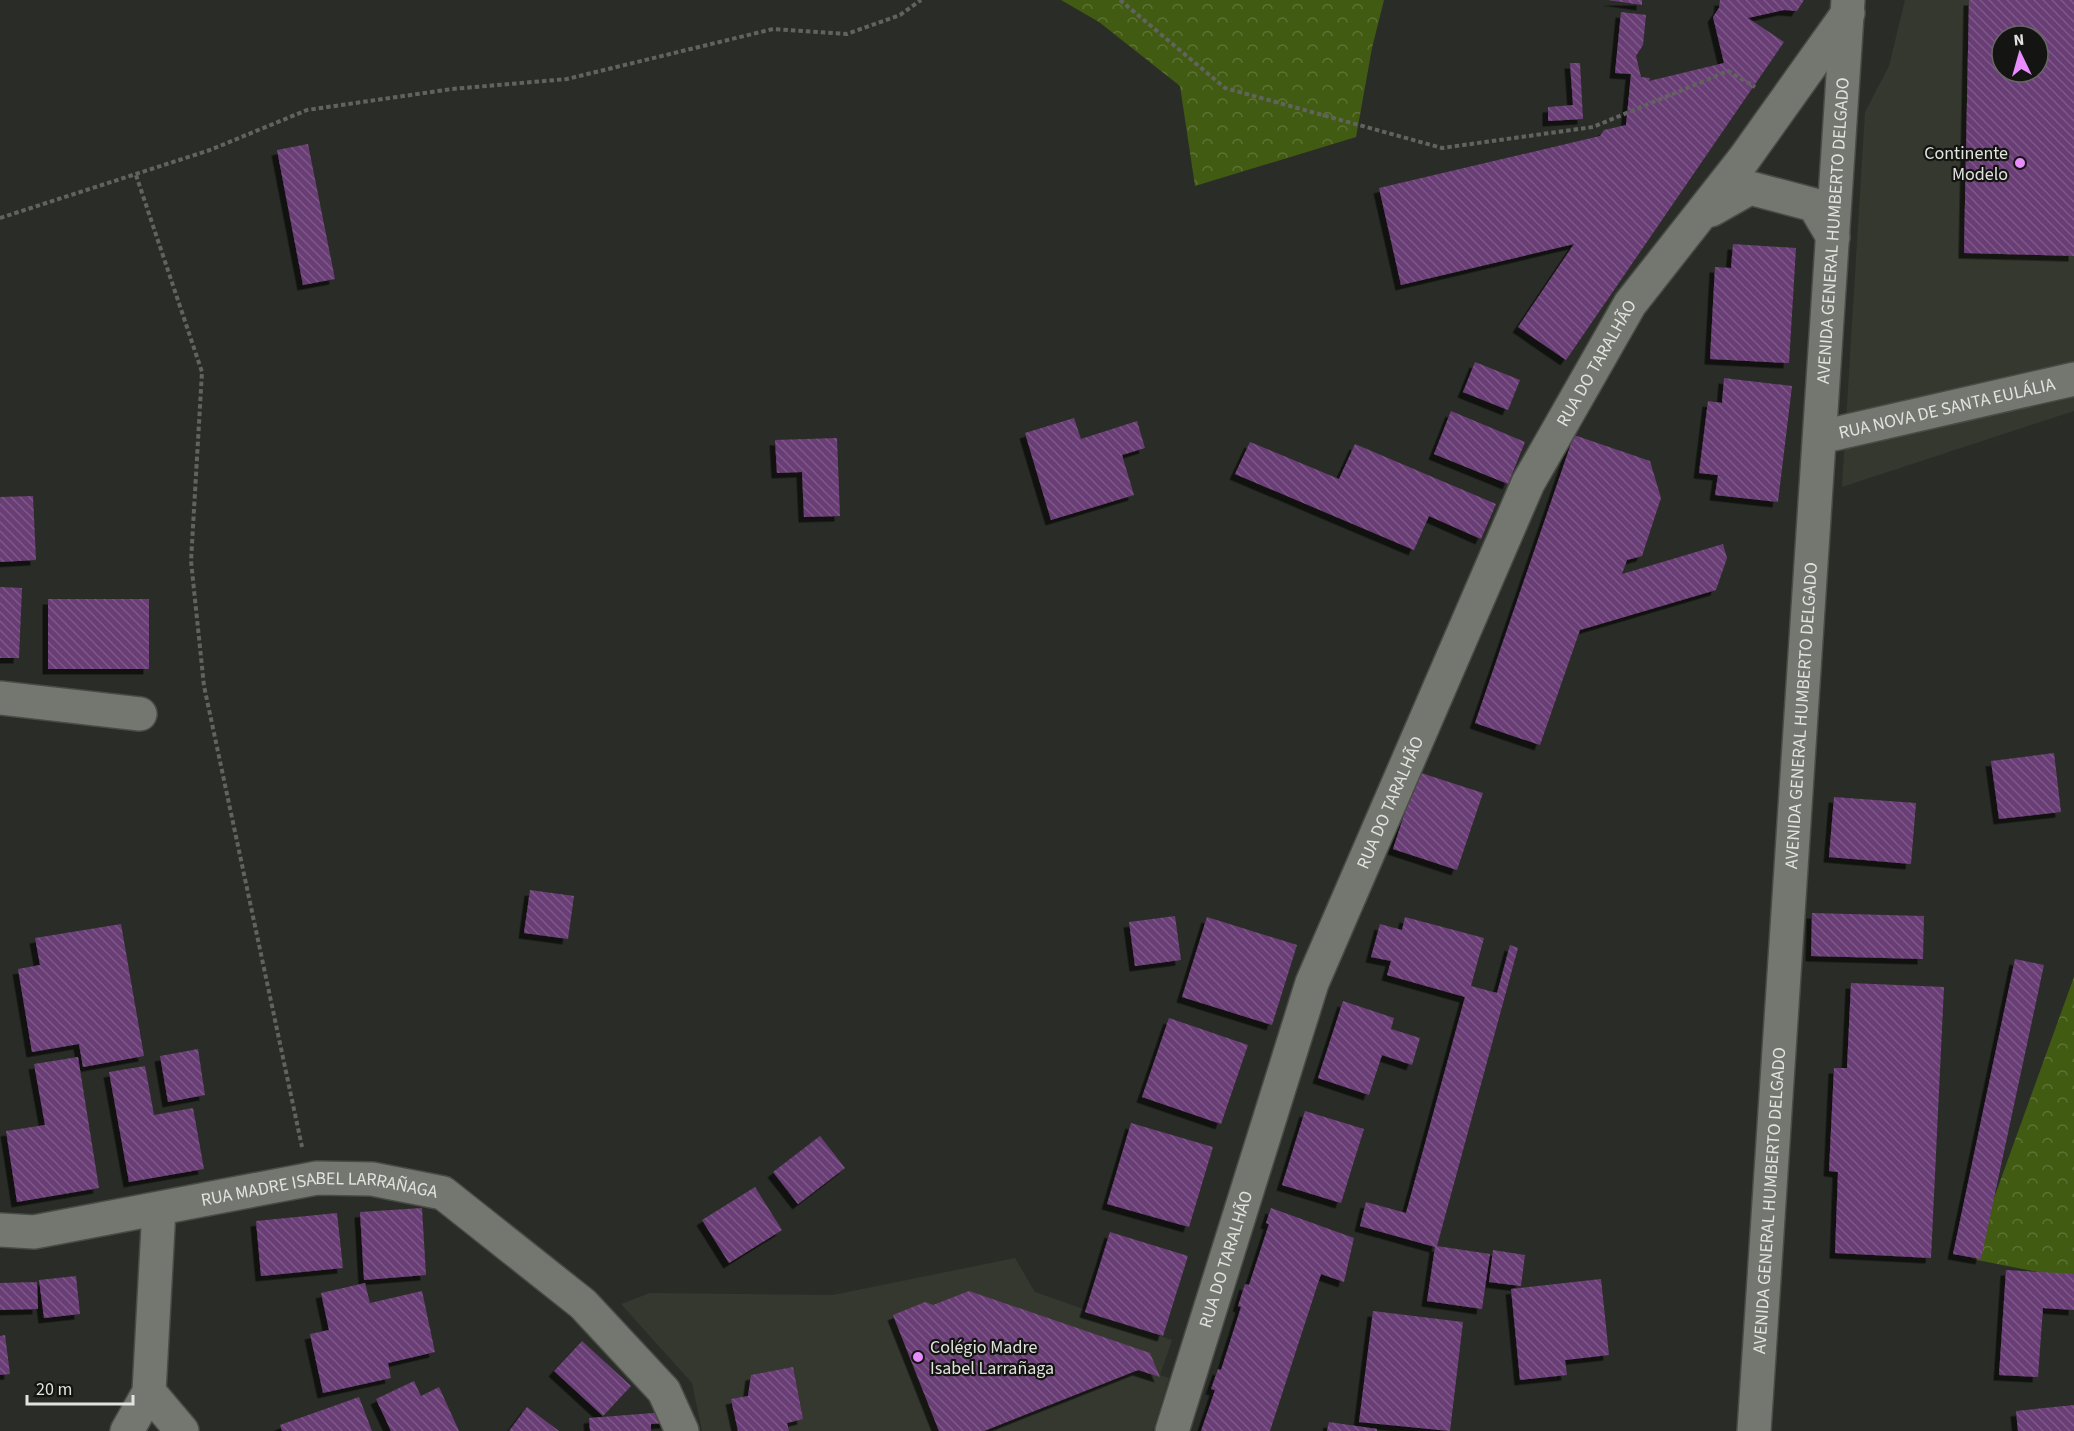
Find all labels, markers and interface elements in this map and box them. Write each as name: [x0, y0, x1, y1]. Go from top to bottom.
north arrow: [1990, 24, 2050, 84]
text: N: [2013, 29, 2025, 51]
street label: AVENIDA GENERAL HUMBERTO DELGADO: [1810, 76, 1855, 385]
place label: Continente Modelo: [1924, 141, 2008, 187]
marker: Continente Modelo: [2013, 156, 2027, 170]
street label: RUA DO TARALHÃO: [1550, 295, 1642, 431]
street label: RUA NOVA DE SANTA EULÁLIA: [1836, 371, 2058, 445]
street label: AVENIDA GENERAL HUMBERTO DELGADO: [1778, 561, 1824, 870]
street label: RUA DO TARALHÃO: [1350, 732, 1430, 873]
street label: AVENIDA GENERAL HUMBERTO DELGADO: [1747, 1046, 1792, 1355]
street label: RUA MADRE ISABEL LARRAÑAGA: [199, 1165, 440, 1212]
street label: RUA DO TARALHÃO: [1193, 1187, 1259, 1331]
place label: Colégio Madre Isabel Larrañaga: [930, 1335, 1054, 1381]
marker: Colégio Madre Isabel Larrañaga: [911, 1350, 925, 1364]
scale bar: [27, 1368, 134, 1406]
text: 20 m: [36, 1377, 72, 1402]

